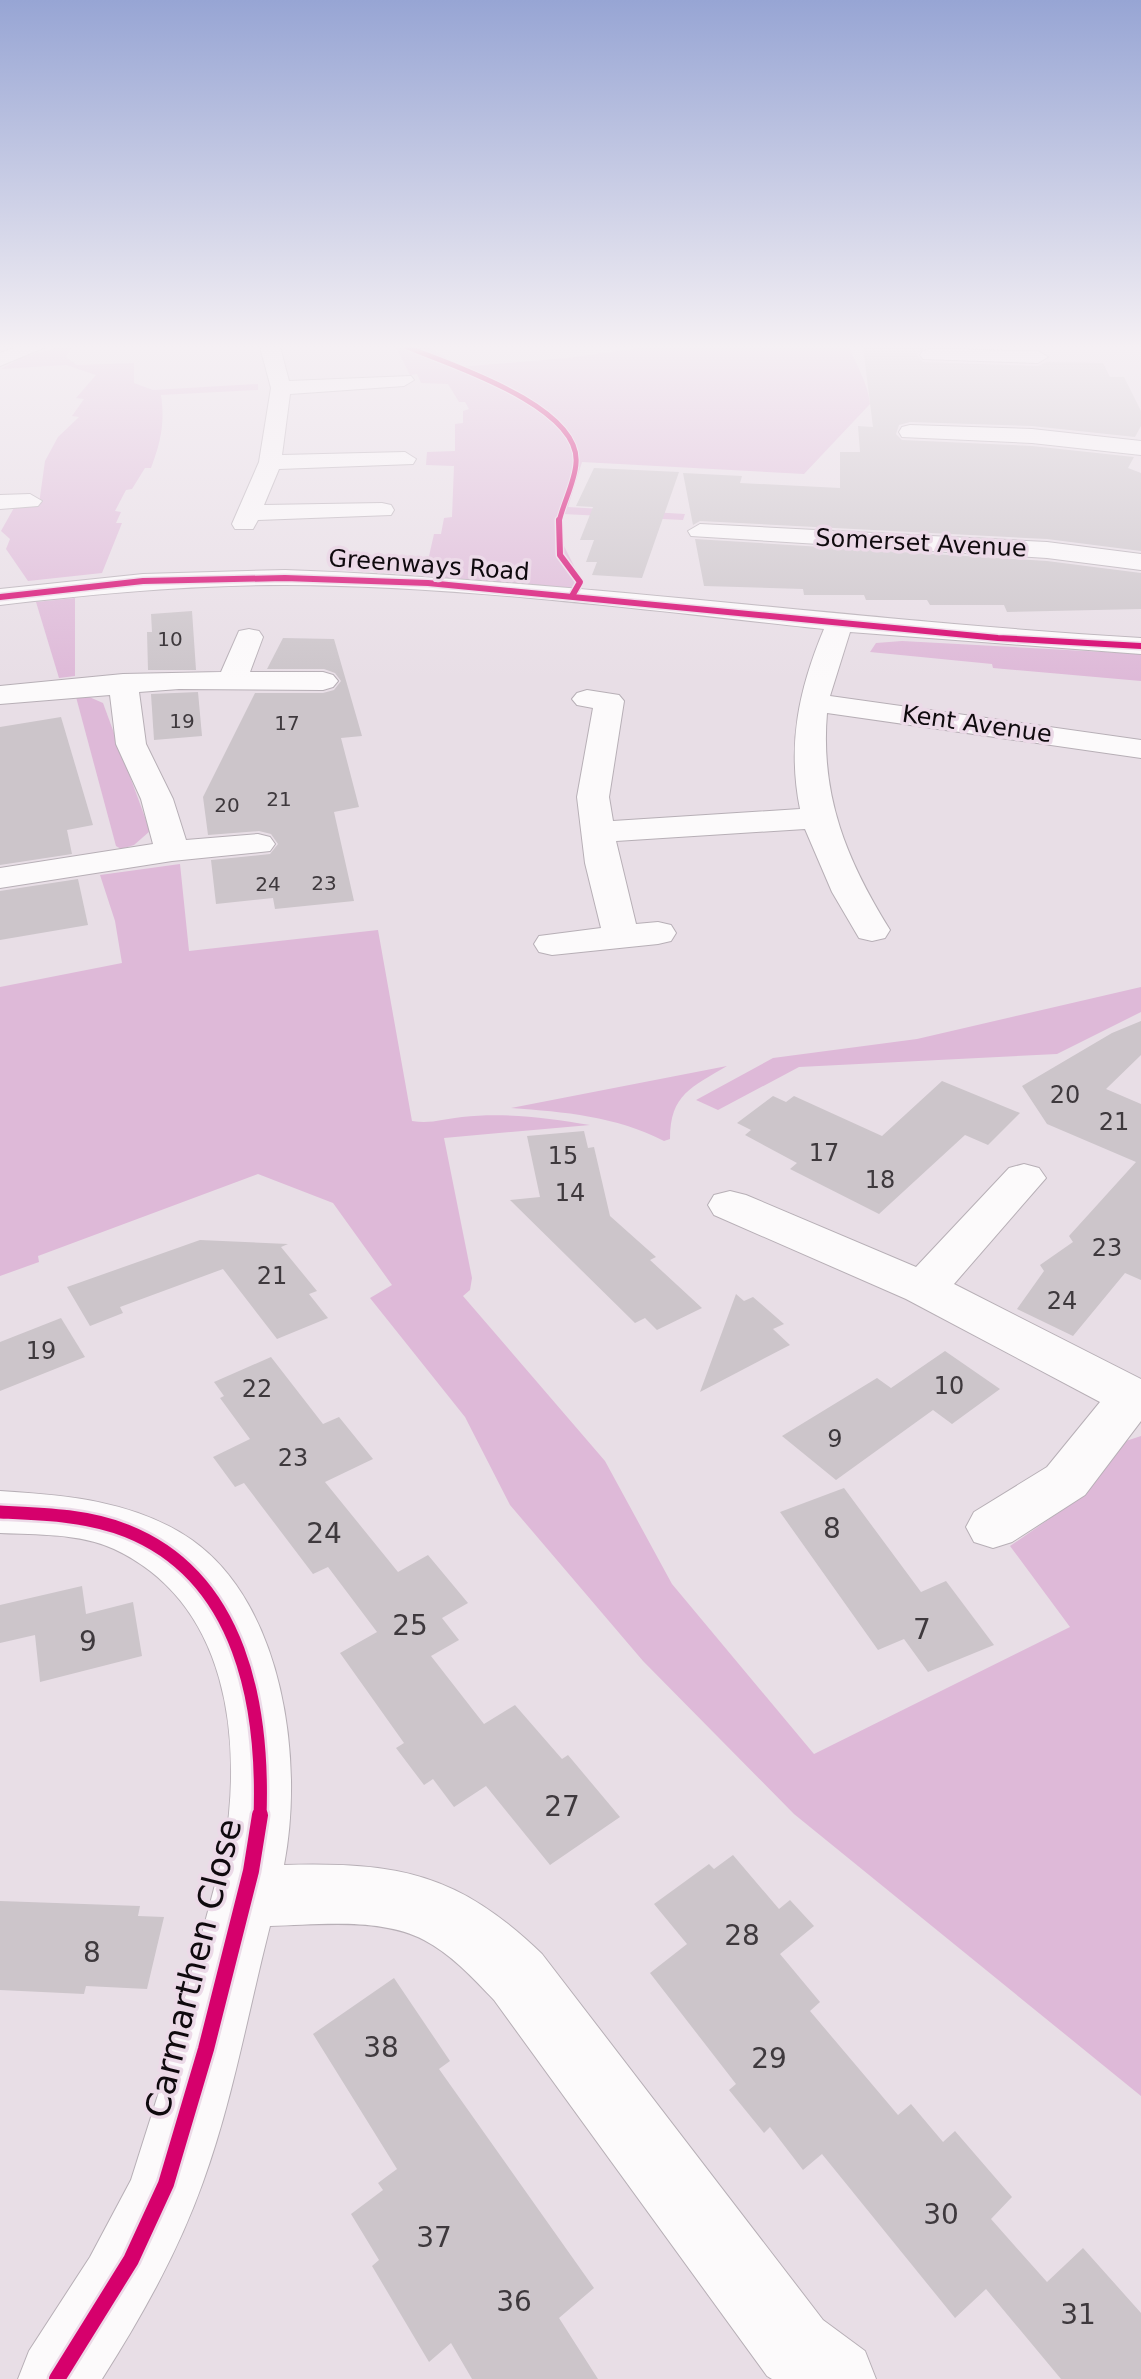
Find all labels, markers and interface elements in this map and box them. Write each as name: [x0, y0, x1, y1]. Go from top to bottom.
street label: Somerset Avenue: [815, 523, 1027, 563]
street label: Greenways Road: [327, 544, 531, 586]
house number: 10: [157, 627, 183, 651]
street label: Kent Avenue: [900, 700, 1054, 748]
house number: 19: [169, 709, 195, 733]
house number: 17: [274, 711, 300, 735]
house number: 21: [266, 787, 292, 811]
house number: 20: [214, 793, 240, 817]
house number: 23: [311, 871, 337, 895]
house number: 24: [255, 872, 281, 896]
house number: 20: [1050, 1081, 1080, 1109]
house number: 21: [1099, 1108, 1129, 1136]
house number: 17: [809, 1139, 839, 1167]
house number: 15: [548, 1142, 578, 1170]
house number: 18: [865, 1166, 895, 1194]
house number: 14: [555, 1179, 585, 1207]
house number: 23: [1092, 1234, 1122, 1262]
house number: 21: [257, 1262, 287, 1290]
house number: 24: [1047, 1287, 1077, 1315]
house number: 19: [26, 1337, 56, 1365]
house number: 10: [934, 1372, 964, 1400]
house number: 22: [242, 1375, 272, 1403]
house number: 9: [827, 1425, 843, 1453]
house number: 23: [278, 1444, 308, 1472]
house number: 8: [823, 1512, 841, 1545]
house number: 24: [306, 1517, 342, 1550]
house number: 25: [392, 1609, 428, 1642]
house number: 7: [913, 1613, 931, 1646]
house number: 9: [79, 1625, 97, 1658]
house number: 27: [544, 1790, 580, 1823]
street label: Carmarthen Close: [136, 1814, 250, 2122]
house number: 28: [724, 1919, 760, 1952]
house number: 8: [83, 1936, 101, 1969]
house number: 38: [363, 2031, 399, 2064]
house number: 29: [751, 2042, 787, 2075]
house number: 30: [923, 2198, 959, 2231]
house number: 37: [416, 2221, 452, 2254]
house number: 36: [496, 2285, 532, 2318]
house number: 31: [1060, 2298, 1096, 2331]

